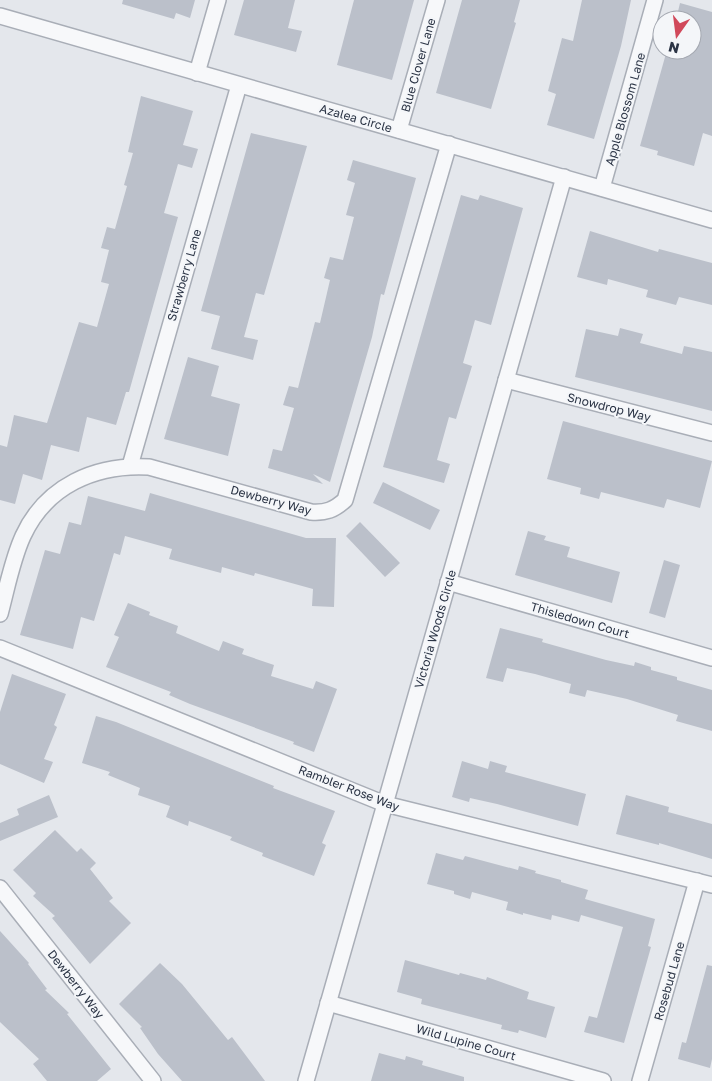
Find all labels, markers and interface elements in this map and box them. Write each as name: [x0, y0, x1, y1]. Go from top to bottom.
north arrow: [652, 10, 702, 60]
street label: Blue Clover Lane: [397, 16, 439, 114]
text: N: [667, 39, 681, 58]
street label: Apple Blossom Lane: [602, 51, 648, 167]
street label: Azalea Circle: [318, 100, 394, 136]
street label: Strawberry Lane: [164, 227, 204, 323]
street label: Snowdrop Way: [566, 389, 653, 425]
street label: Dewberry Way: [229, 482, 313, 518]
street label: Victoria Woods Circle: [411, 568, 459, 690]
street label: Thisledown Court: [529, 599, 631, 641]
street label: Rambler Rose Way: [296, 762, 402, 814]
street label: Rosebud Lane: [651, 940, 687, 1022]
street label: Dewberry Way: [45, 947, 108, 1022]
street label: Wild Lupine Court: [414, 1021, 518, 1063]

